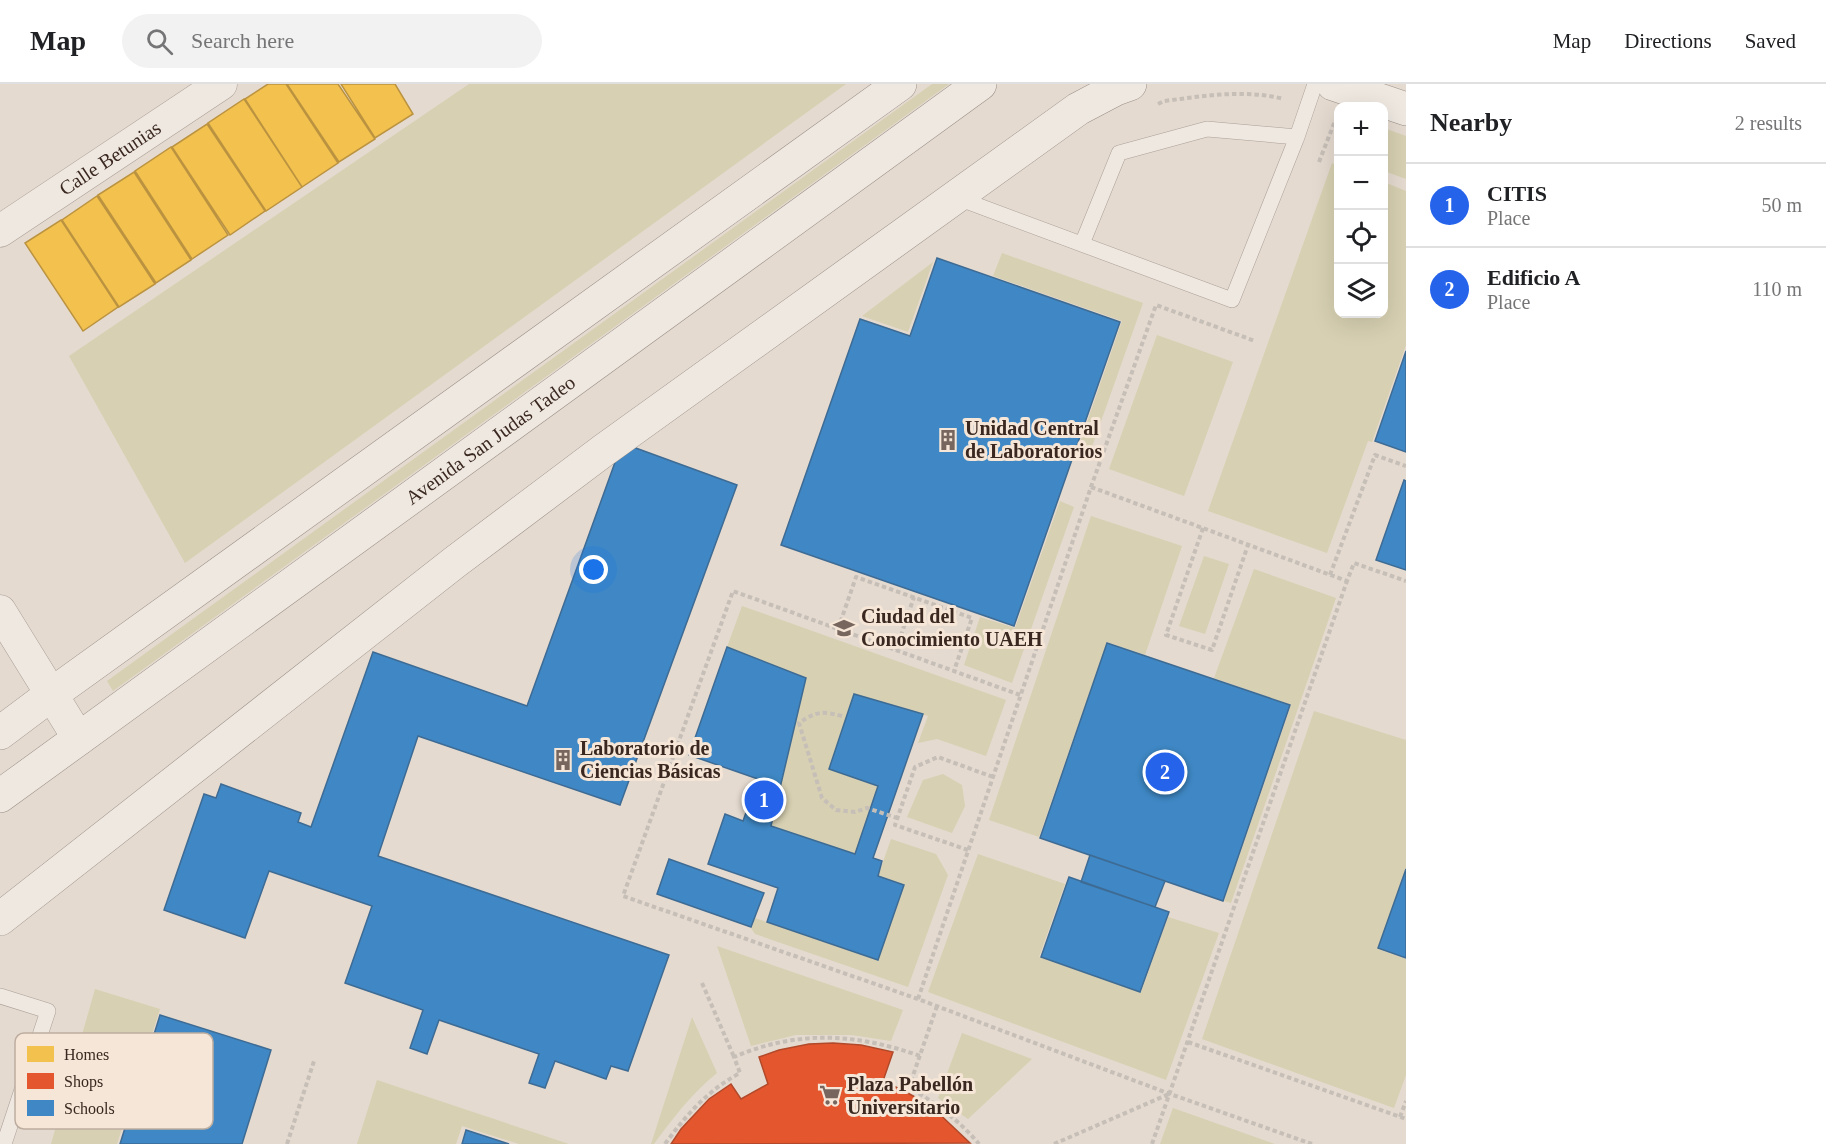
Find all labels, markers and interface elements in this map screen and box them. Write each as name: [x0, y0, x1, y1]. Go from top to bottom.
search box: [122, 14, 542, 68]
text: Map: [30, 25, 86, 56]
icon: search: [143, 25, 176, 58]
text: Search here: [191, 28, 294, 53]
text: Map: [1553, 29, 1591, 53]
text: Directions: [1624, 29, 1712, 53]
text: Saved: [1745, 29, 1796, 53]
map controls: [1334, 102, 1388, 318]
button: +: [1334, 102, 1388, 156]
text: Nearby: [1430, 108, 1512, 137]
text: 2 results: [1735, 112, 1802, 134]
street label: Calle Betunias: [55, 116, 165, 200]
button: −: [1334, 156, 1388, 210]
text: CITIS: [1487, 181, 1547, 206]
text: 1: [1445, 194, 1455, 216]
text: 50 m: [1761, 194, 1802, 216]
text: Place: [1487, 207, 1530, 229]
button: locate: [1334, 210, 1388, 264]
button: layers: [1334, 264, 1388, 318]
text: Edificio A: [1487, 265, 1581, 290]
text: 2: [1445, 278, 1455, 300]
text: 110 m: [1752, 278, 1802, 300]
text: Place: [1487, 291, 1530, 313]
street label: Avenida San Judas Tadeo: [401, 371, 579, 509]
place label: Unidad Central de Laboratorios: [965, 417, 1102, 462]
building icon: Unidad Central de Laboratorios: [936, 428, 960, 452]
your location: [579, 555, 608, 584]
place label: Ciudad del Conocimiento UAEH: [861, 605, 1043, 650]
school or university icon: Ciudad del Conocimiento UAEH: [832, 616, 856, 640]
place label: Laboratorio de Ciencias Básicas: [580, 737, 721, 782]
building icon: Laboratorio de Ciencias Básicas: [551, 748, 575, 772]
pin: 2: [1146, 750, 1184, 794]
pin: 1: [744, 778, 783, 822]
legend: [15, 1033, 213, 1129]
text: Homes: [64, 1046, 109, 1063]
text: Shops: [64, 1073, 103, 1091]
place label: Plaza Pabellón Universitario: [847, 1073, 973, 1118]
supermarket icon: Plaza Pabellón Universitario: [818, 1083, 842, 1107]
text: Schools: [64, 1100, 115, 1117]

